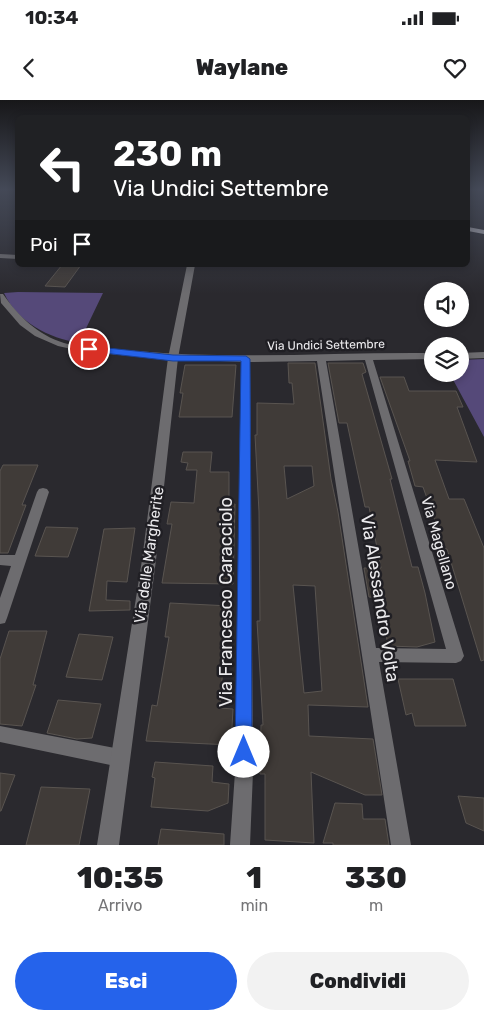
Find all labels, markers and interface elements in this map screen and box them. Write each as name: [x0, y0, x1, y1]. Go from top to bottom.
text: 10:34: [25, 6, 78, 29]
icon: back: [15, 54, 43, 82]
text: Waylane: [196, 54, 288, 81]
icon: heart: [441, 54, 469, 82]
text: 230 m: [113, 133, 222, 175]
icon: left: [30, 135, 95, 200]
text: Via Undici Settembre: [113, 175, 329, 202]
icon: arrive: [68, 230, 96, 258]
text: Poi: [30, 233, 58, 256]
map controls: [424, 282, 469, 382]
button: sound: [424, 282, 469, 327]
pin: [68, 328, 110, 370]
icon: arrive: [75, 335, 103, 363]
street label: Via Undici Settembre: [267, 337, 385, 353]
button: layers: [424, 337, 469, 382]
street label: Via delle Margherite: [130, 485, 168, 625]
street label: Via Magellano: [417, 494, 461, 592]
street label: Via Francesco Caracciolo: [215, 497, 237, 707]
street label: Via Alessandro Volta: [356, 512, 404, 684]
position arrow: [217, 725, 269, 777]
text: 10:35: [77, 860, 163, 896]
text: 1: [246, 860, 262, 896]
text: 330: [345, 860, 407, 896]
text: Arrivo: [98, 896, 142, 915]
text: min: [240, 896, 268, 915]
text: m: [369, 896, 383, 915]
button: Esci: [15, 952, 237, 1010]
button: Condividi: [247, 952, 469, 1010]

